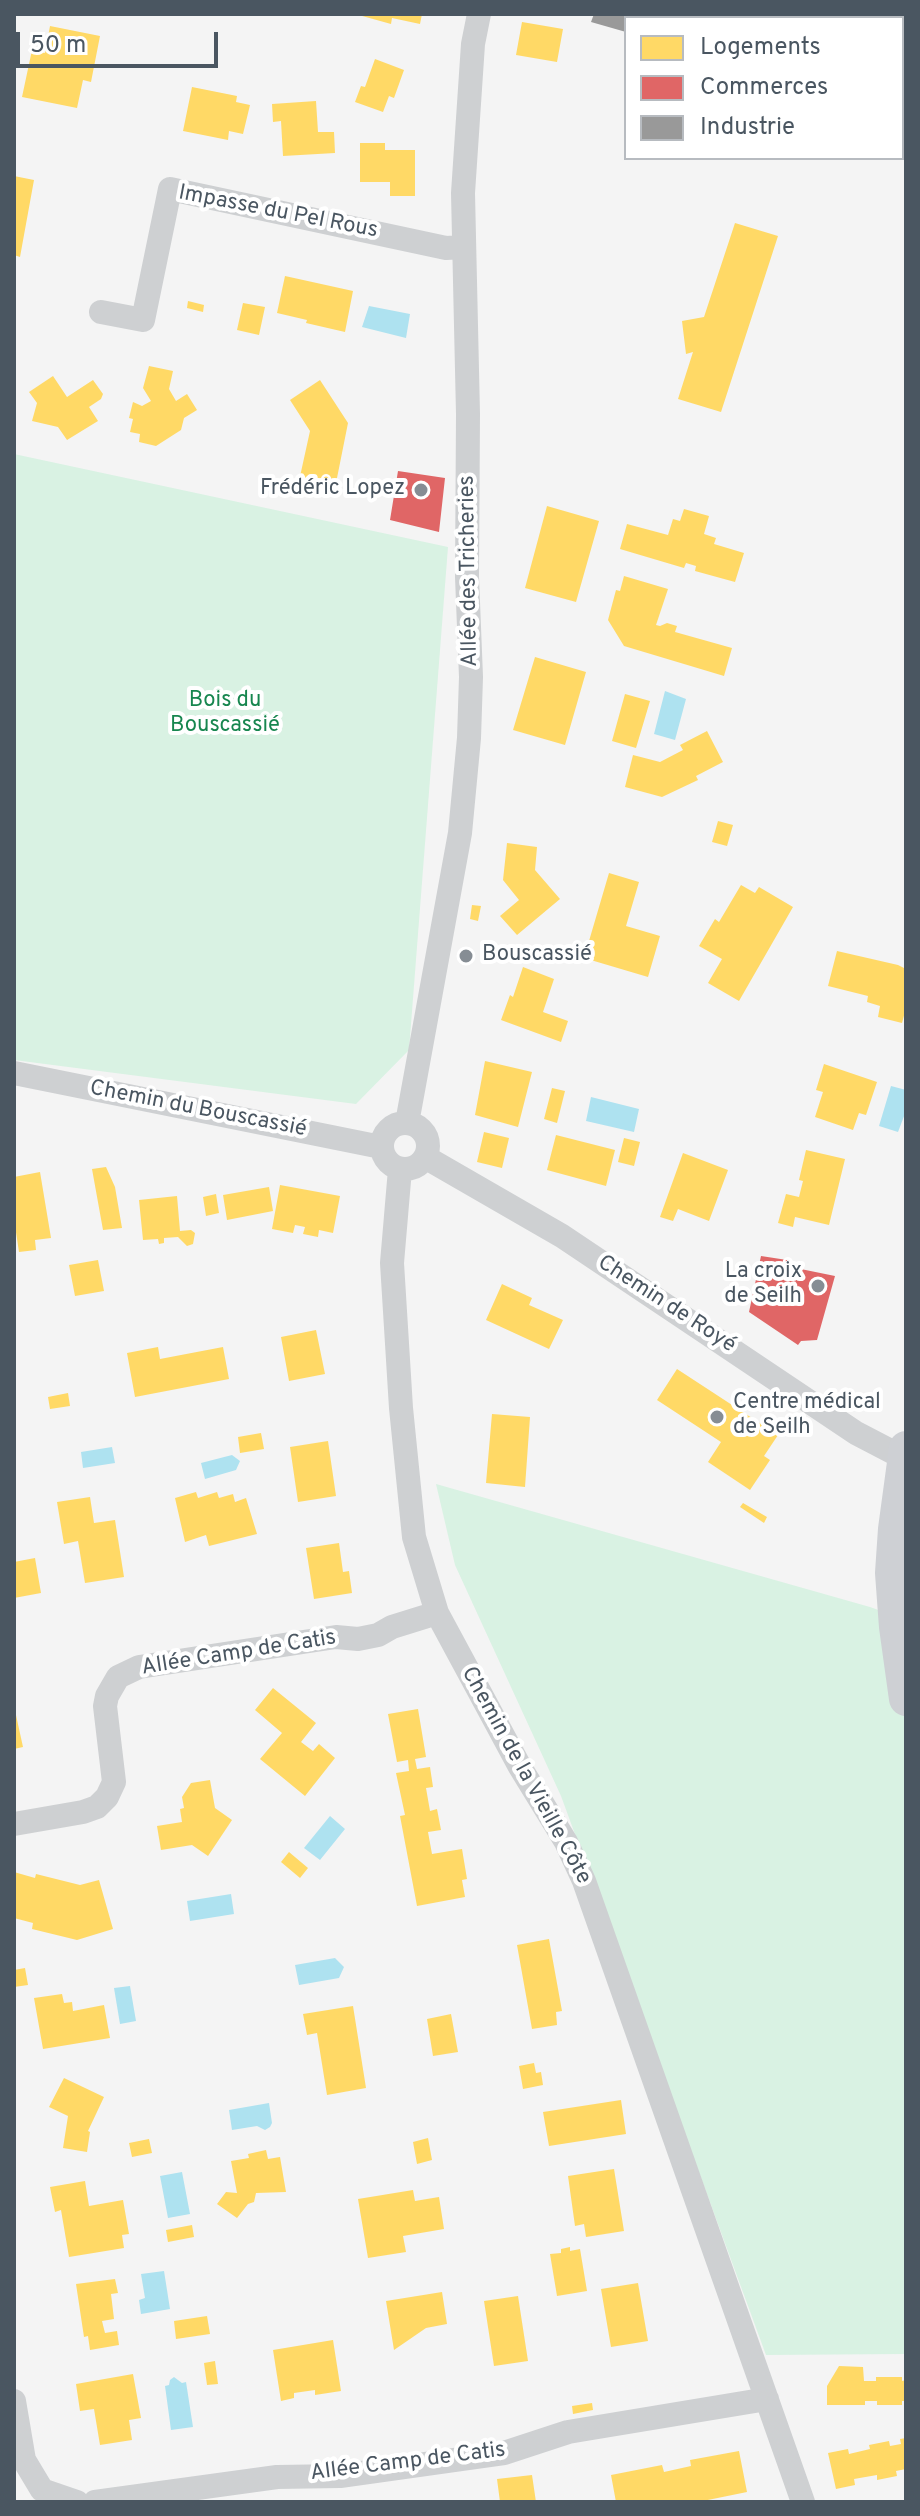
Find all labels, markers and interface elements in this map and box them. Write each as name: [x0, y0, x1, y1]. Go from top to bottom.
scale bar: [20, 16, 222, 66]
legend: [624, 16, 904, 160]
text: 50 m: [30, 31, 86, 61]
text: Logements: [700, 33, 821, 63]
text: Commerces: [700, 73, 828, 103]
text: Industrie: [700, 113, 795, 143]
street label: Impasse du Pel Rous: [176, 181, 380, 245]
street label: Allée des Tricheries: [455, 475, 485, 667]
place label: Frédéric Lopez: [260, 477, 405, 503]
marker: Frédéric Lopez: [412, 481, 430, 499]
park label: Bois du Bouscassié: [170, 689, 280, 740]
place label: Bouscassié: [482, 943, 592, 969]
marker: Bouscassié: [457, 947, 475, 965]
street label: Chemin du Bouscassié: [87, 1076, 309, 1144]
street label: Chemin de Royé: [592, 1250, 740, 1360]
place label: La croix de Seilh: [724, 1260, 802, 1312]
marker: La croix de Seilh: [809, 1277, 827, 1295]
place label: Centre médical de Seilh: [733, 1391, 881, 1442]
marker: Centre médical de Seilh: [708, 1408, 726, 1426]
street label: Allée Camp de Catis: [140, 1626, 338, 1682]
street label: Chemin de la Vieille Côte: [454, 1663, 596, 1889]
street label: Allée Camp de Catis: [309, 2438, 507, 2488]

